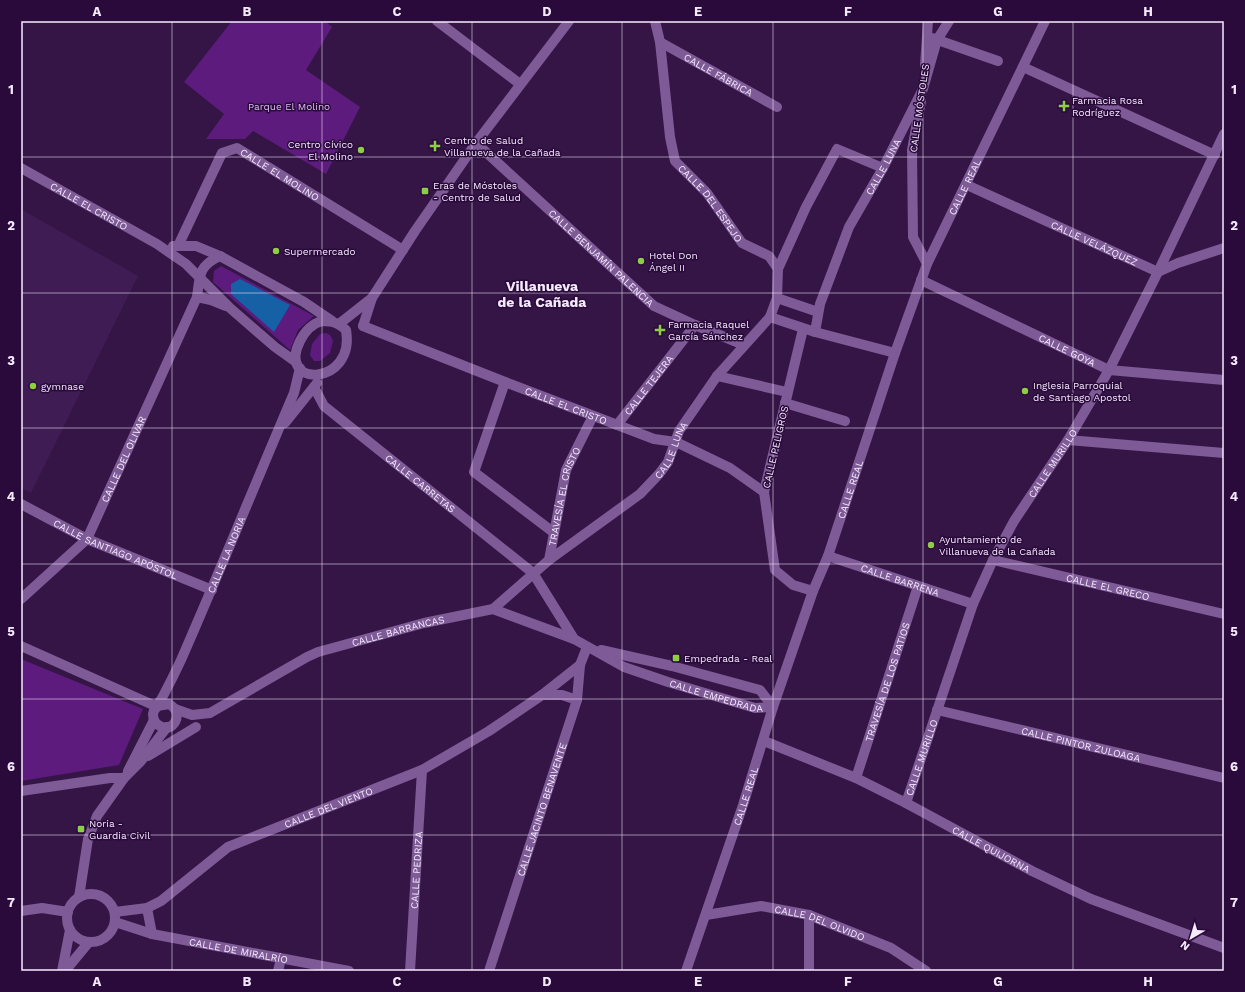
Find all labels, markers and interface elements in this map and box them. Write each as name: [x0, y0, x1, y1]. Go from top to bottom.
text: A: [93, 4, 102, 19]
text: B: [243, 4, 252, 19]
text: C: [393, 4, 402, 19]
text: D: [542, 4, 552, 19]
text: E: [694, 4, 702, 19]
text: F: [844, 4, 852, 19]
text: G: [993, 4, 1003, 19]
text: H: [1143, 4, 1153, 19]
street label: CALLE FÁBRICA: [682, 51, 755, 99]
street label: CALLE MÓSTOLES: [908, 63, 931, 153]
text: 1: [8, 82, 14, 97]
text: 1: [1231, 82, 1237, 97]
place label: Farmacia Rosa Rodríguez: [1072, 95, 1143, 118]
park label: Parque El Molino: [248, 101, 330, 112]
marker: Farmacia Rosa Rodríguez: [1059, 101, 1069, 111]
place label: Centro de Salud Villanueva de la Cañada: [444, 135, 561, 158]
street label: CALLE LUNA: [864, 137, 903, 197]
place label: Centro Cívico El Molino: [288, 139, 353, 162]
marker: Centro de Salud Villanueva de la Cañada: [429, 140, 441, 152]
marker: Centro Cívico El Molino: [356, 145, 366, 155]
street label: CALLE EL MOLINO: [238, 146, 321, 203]
street label: CALLE REAL: [947, 157, 983, 217]
street label: CALLE DEL ESPEJO: [676, 163, 745, 244]
place label: Eras de Móstoles - Centro de Salud: [433, 180, 521, 203]
street label: CALLE EL CRISTO: [48, 181, 129, 232]
marker: Eras de Móstoles - Centro de Salud: [420, 186, 430, 196]
street label: CALLE BENJAMÍN PALENCIA: [546, 207, 656, 309]
text: 2: [7, 218, 15, 233]
text: 2: [1230, 218, 1238, 233]
street label: CALLE VELÁZQUEZ: [1049, 219, 1139, 268]
marker: Supermercado: [271, 246, 281, 256]
place label: Supermercado: [284, 246, 355, 257]
place label: Hotel Don Ángel II: [649, 250, 698, 273]
marker: Hotel Don Ángel II: [636, 256, 646, 266]
district label: Villanueva de la Cañada: [498, 278, 587, 310]
place label: Farmacia Raquel García Sánchez: [668, 319, 749, 342]
marker: Farmacia Raquel García Sánchez: [655, 325, 665, 335]
street label: CALLE GOYA: [1037, 332, 1097, 369]
text: 3: [7, 353, 15, 368]
street label: CALLE TEJERA: [622, 353, 676, 417]
text: 3: [1230, 353, 1238, 368]
place label: Inglesia Parroquial de Santiago Apostol: [1033, 380, 1131, 403]
marker: gymnase: [28, 381, 38, 391]
place label: gymnase: [41, 381, 84, 392]
street label: CALLE EL CRISTO: [523, 385, 608, 426]
marker: Inglesia Parroquial de Santiago Apostol: [1020, 386, 1030, 396]
street label: CALLE PELIGROS: [761, 405, 790, 489]
street label: CALLE DEL OLIVAR: [99, 414, 148, 504]
street label: CALLE LUNA: [653, 419, 690, 481]
street label: CALLE MURILLO: [1026, 427, 1079, 500]
street label: TRAVESÍA EL CRISTO: [547, 445, 583, 547]
street label: CALLE CARRETAS: [383, 452, 457, 515]
street label: CALLE REAL: [836, 459, 865, 520]
text: 4: [7, 489, 16, 504]
text: 4: [1230, 489, 1239, 504]
street label: CALLE LA NORIA: [206, 515, 248, 595]
street label: CALLE SANTIAGO APÓSTOL: [52, 517, 179, 581]
place label: Ayuntamiento de Villanueva de la Cañada: [939, 534, 1056, 557]
marker: Ayuntamiento de Villanueva de la Cañada: [926, 540, 936, 550]
street label: CALLE BARRENA: [859, 562, 941, 599]
street label: CALLE EL GRECO: [1065, 572, 1151, 602]
street label: CALLE BARRANCAS: [351, 614, 445, 649]
street label: TRAVESÍA DE LOS PATIOS: [863, 621, 912, 743]
text: 5: [7, 624, 15, 639]
text: 5: [1230, 624, 1238, 639]
marker: Empedrada - Real: [671, 653, 681, 663]
place label: Empedrada - Real: [684, 653, 772, 664]
street label: CALLE EMPEDRADA: [668, 678, 764, 714]
street label: CALLE MURILLO: [904, 718, 940, 797]
street label: CALLE PINTOR ZULOAGA: [1020, 725, 1142, 764]
street label: CALLE JACINTO BENAVENTE: [515, 741, 569, 878]
text: 6: [7, 759, 15, 774]
text: 6: [1230, 759, 1238, 774]
street label: CALLE REAL: [731, 765, 760, 827]
street label: CALLE DEL VIENTO: [283, 785, 374, 830]
place label: Noria - Guardia Civil: [89, 818, 150, 841]
marker: Noria - Guardia Civil: [76, 824, 86, 834]
street label: CALLE QUIJORNA: [950, 824, 1032, 875]
street label: CALLE PEDRIZA: [409, 831, 424, 909]
text: 7: [7, 895, 15, 910]
text: 7: [1230, 895, 1238, 910]
street label: CALLE DEL OLVIDO: [774, 904, 866, 943]
north arrow: [1171, 918, 1211, 958]
street label: CALLE DE MIRALRÍO: [188, 936, 289, 965]
text: N: [1178, 938, 1192, 953]
text: A: [93, 974, 102, 989]
text: B: [243, 974, 252, 989]
text: C: [393, 974, 402, 989]
text: D: [542, 974, 552, 989]
text: E: [694, 974, 702, 989]
text: F: [844, 974, 852, 989]
text: G: [993, 974, 1003, 989]
text: H: [1143, 974, 1153, 989]

